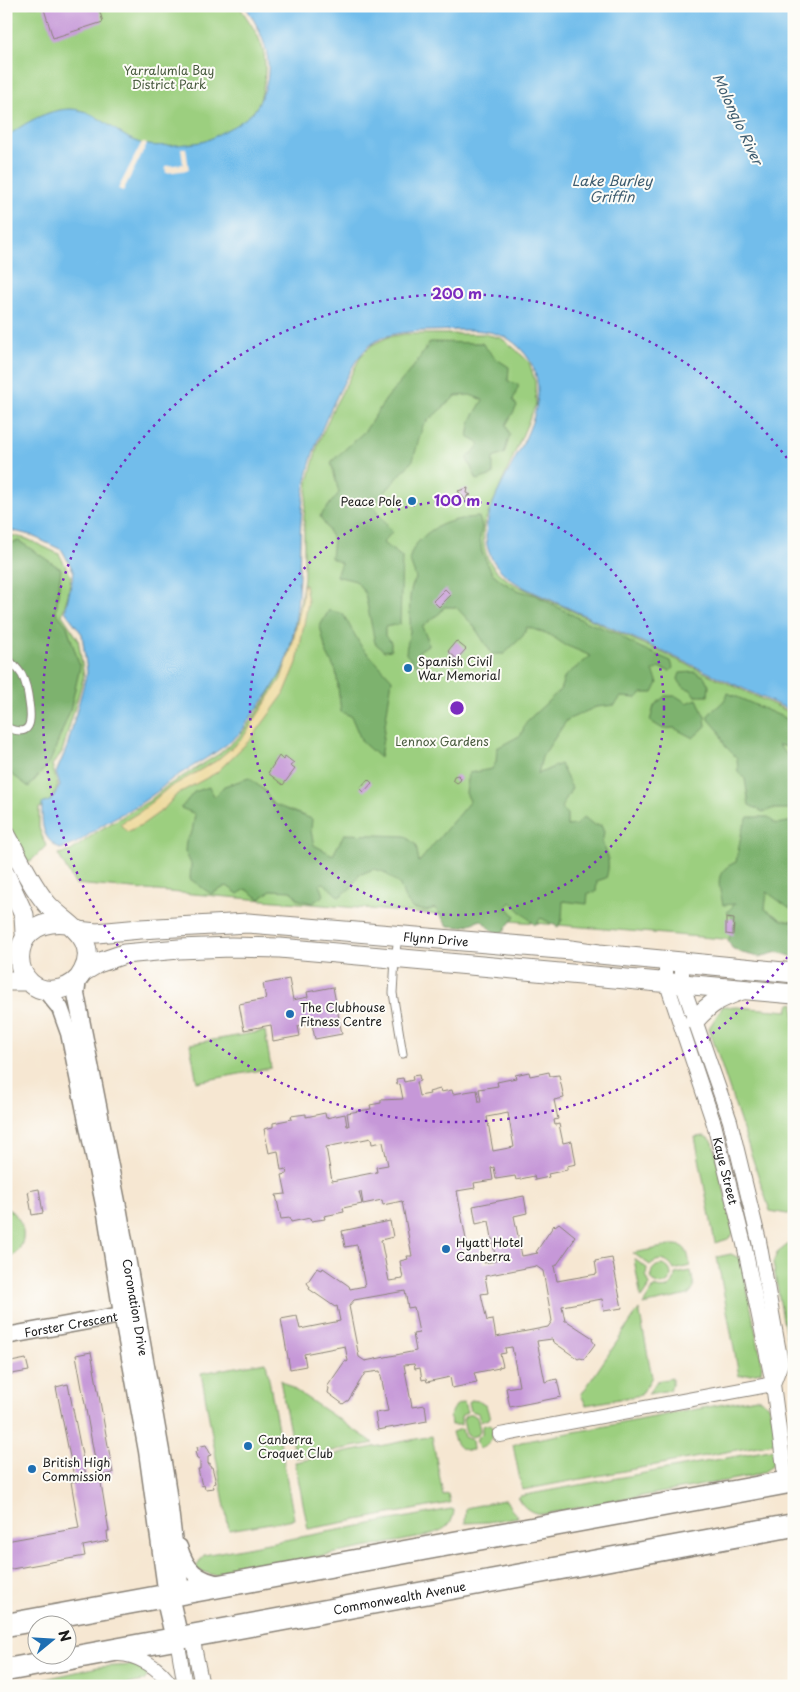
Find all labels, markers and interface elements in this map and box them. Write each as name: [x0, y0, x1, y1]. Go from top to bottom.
park label: Yarralumla Bay District Park: [124, 61, 214, 93]
water label: Molonglo River: [708, 70, 769, 170]
water label: Lake Burley Griffin: [572, 170, 653, 207]
text: 200 m: [432, 281, 482, 304]
text: 100 m: [434, 488, 480, 511]
place label: Peace Pole: [340, 492, 402, 510]
marker: Peace Pole: [406, 495, 418, 507]
place label: Spanish Civil War Memorial: [418, 652, 501, 684]
marker: Spanish Civil War Memorial: [402, 662, 414, 674]
centre of rings: [448, 699, 466, 717]
park label: Lennox Gardens: [395, 732, 489, 750]
street label: Flynn Drive: [402, 927, 469, 950]
place label: The Clubhouse Fitness Centre: [300, 998, 386, 1030]
marker: The Clubhouse Fitness Centre: [284, 1008, 296, 1020]
street label: Kaye Street: [709, 1135, 743, 1207]
place label: Hyatt Hotel Canberra: [456, 1233, 523, 1265]
marker: Hyatt Hotel Canberra: [440, 1243, 452, 1255]
street label: Coronation Drive: [118, 1257, 153, 1357]
street label: Forster Crescent: [23, 1307, 119, 1341]
place label: Canberra Croquet Club: [258, 1430, 333, 1462]
marker: Canberra Croquet Club: [242, 1440, 254, 1452]
place label: British High Commission: [42, 1453, 111, 1485]
marker: British High Commission: [26, 1463, 38, 1475]
street label: Commonwealth Avenue: [332, 1577, 468, 1619]
north arrow: [28, 1614, 78, 1664]
text: N: [53, 1627, 77, 1644]

